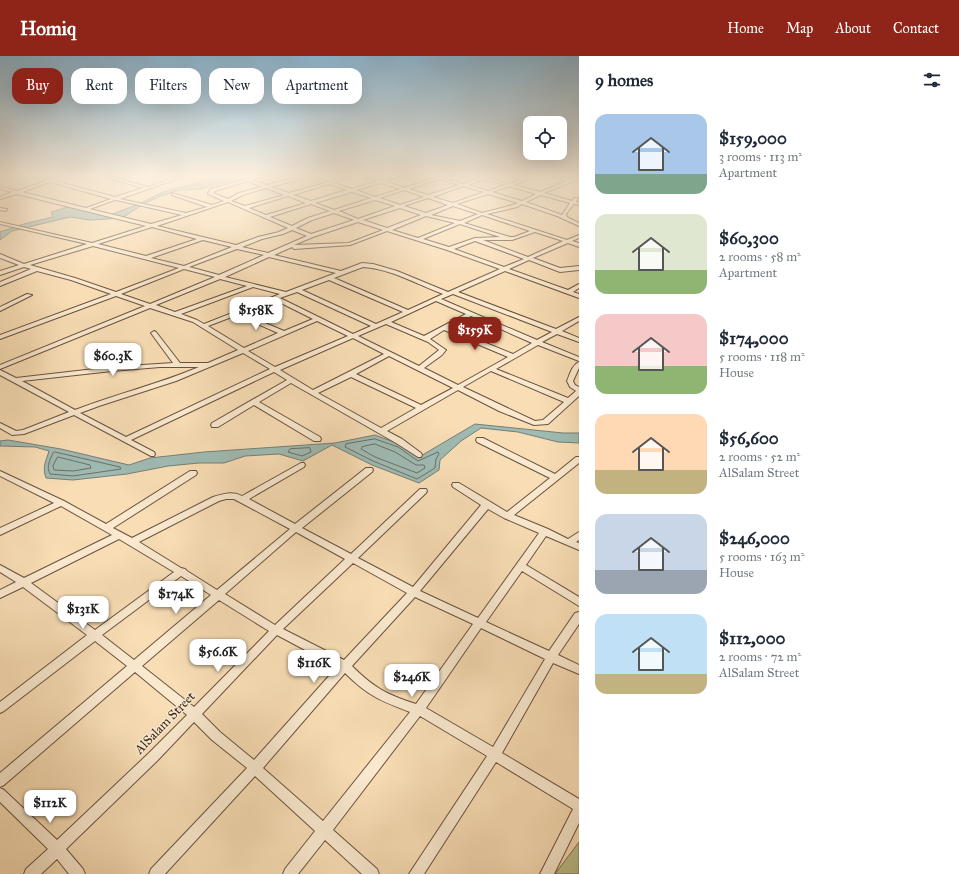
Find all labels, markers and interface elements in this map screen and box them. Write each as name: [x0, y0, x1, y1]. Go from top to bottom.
text: Homiq: [20, 17, 76, 40]
text: Home: [727, 20, 764, 37]
text: Map: [786, 20, 813, 37]
text: About: [835, 20, 871, 37]
text: Contact: [893, 20, 939, 37]
chip: Buy: [12, 68, 63, 104]
chip: Rent: [71, 68, 127, 104]
chip: Filters: [135, 68, 201, 104]
chip: New: [209, 68, 264, 104]
chip: Apartment: [272, 68, 362, 104]
icon: filters: [921, 69, 943, 91]
text: 9 homes: [595, 70, 653, 91]
map controls: [523, 116, 567, 160]
button: locate: [523, 116, 567, 160]
text: $159,000: [719, 128, 787, 149]
icon: home: [627, 130, 675, 178]
text: 3 rooms · 113 m²: [719, 149, 802, 165]
text: Apartment: [719, 165, 777, 181]
text: $60,300: [719, 228, 779, 249]
icon: home: [627, 230, 675, 278]
text: 2 rooms · 58 m²: [719, 249, 801, 265]
text: Apartment: [719, 265, 777, 281]
pin: $158K: [228, 297, 284, 331]
text: $158K: [238, 302, 274, 318]
pin: $159K: [447, 317, 503, 351]
text: $159K: [457, 322, 493, 338]
text: $174,000: [719, 328, 789, 349]
icon: home: [627, 330, 675, 378]
pin: $60.3K: [80, 343, 146, 377]
text: $60.3K: [93, 348, 133, 364]
text: 5 rooms · 118 m²: [719, 349, 805, 365]
text: House: [719, 365, 754, 381]
text: $56,600: [719, 428, 779, 449]
icon: home: [627, 430, 675, 478]
text: 2 rooms · 52 m²: [719, 449, 800, 465]
text: AlSalam Street: [719, 465, 799, 481]
text: $246,000: [719, 528, 790, 549]
icon: home: [627, 530, 675, 578]
text: 5 rooms · 163 m²: [719, 549, 804, 565]
text: House: [719, 565, 754, 581]
pin: $174K: [148, 581, 204, 615]
text: $174K: [158, 586, 194, 602]
pin: $131K: [55, 596, 111, 630]
text: $131K: [67, 601, 99, 617]
text: $112,000: [719, 628, 785, 649]
icon: home: [627, 630, 675, 678]
pin: $56.6K: [185, 639, 251, 673]
text: $56.6K: [198, 644, 238, 660]
text: 2 rooms · 72 m²: [719, 649, 801, 665]
pin: $116K: [286, 650, 342, 684]
text: $116K: [297, 655, 331, 671]
pin: $246K: [384, 664, 440, 698]
text: AlSalam Street: [719, 665, 799, 681]
text: $246K: [393, 669, 431, 685]
street label: AlSalam Street: [131, 688, 199, 758]
pin: $112K: [22, 790, 78, 824]
text: $112K: [33, 795, 67, 811]

